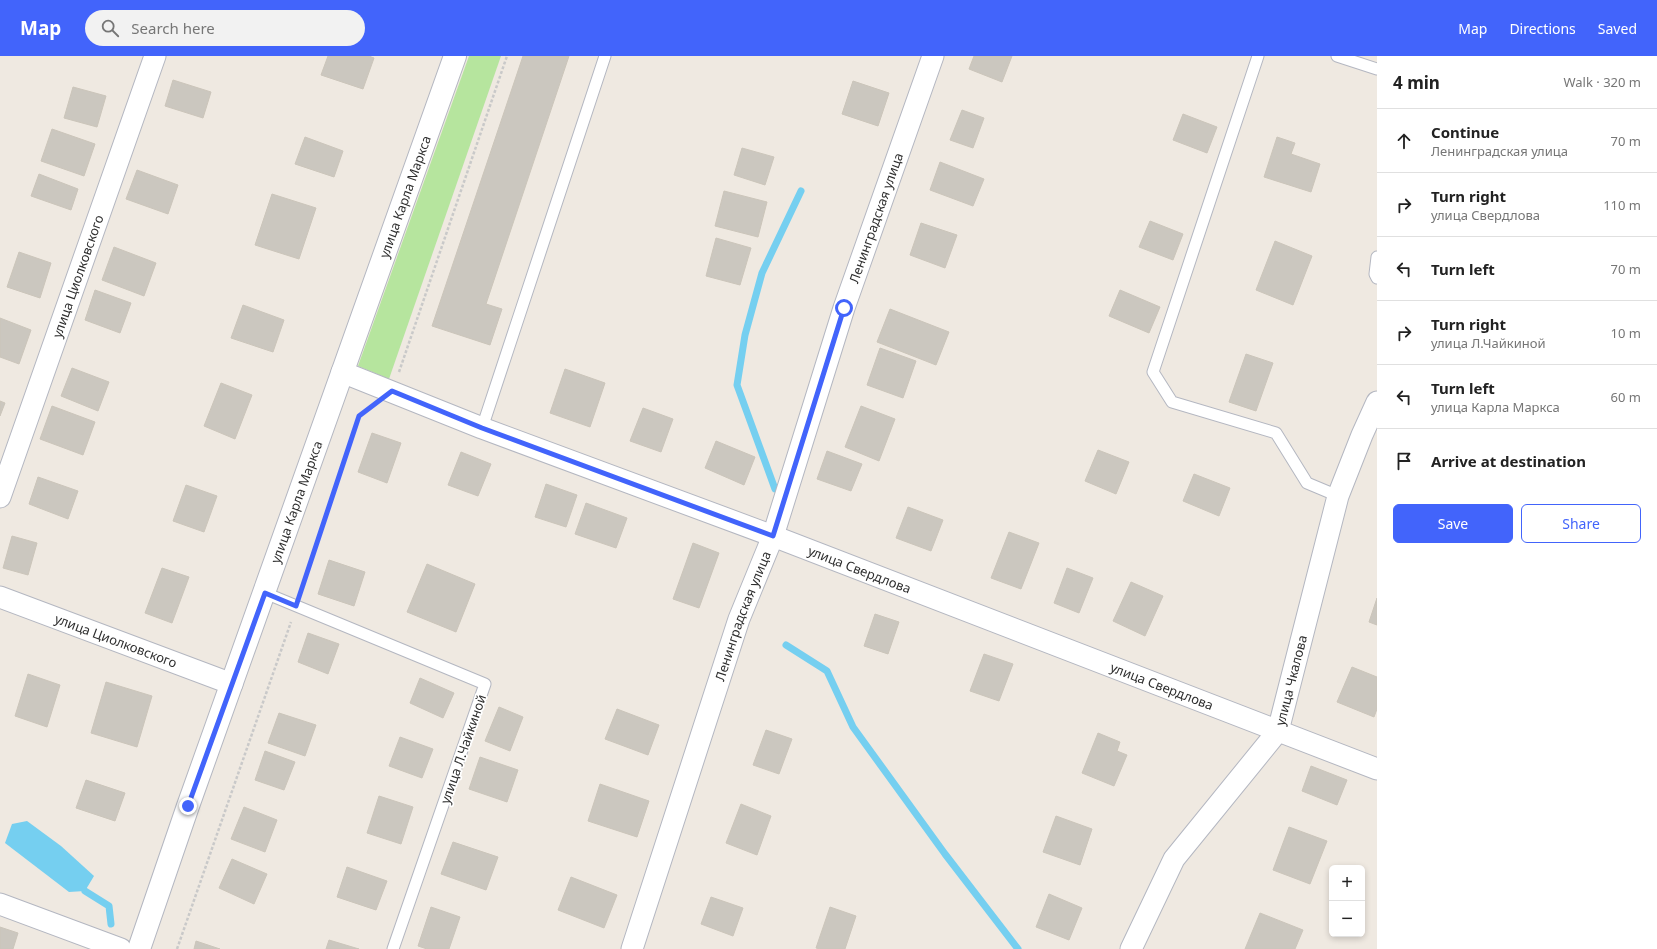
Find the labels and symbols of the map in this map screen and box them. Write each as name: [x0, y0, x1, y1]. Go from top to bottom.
street label: улица Карла Маркса: [375, 133, 435, 260]
street label: Ленинградская улица: [845, 150, 907, 286]
street label: улица Циолковского: [48, 212, 108, 340]
route start: [835, 299, 853, 317]
street label: улица Карла Маркса: [266, 438, 326, 566]
street label: улица Свердлова: [805, 541, 914, 597]
street label: Ленинградская улица: [711, 548, 775, 683]
street label: улица Циолковского: [52, 609, 180, 672]
street label: улица Чкалова: [1271, 633, 1311, 728]
street label: улица Свердлова: [1108, 658, 1216, 714]
street label: улица Л.Чайкиной: [436, 692, 490, 806]
route end: [179, 797, 197, 815]

